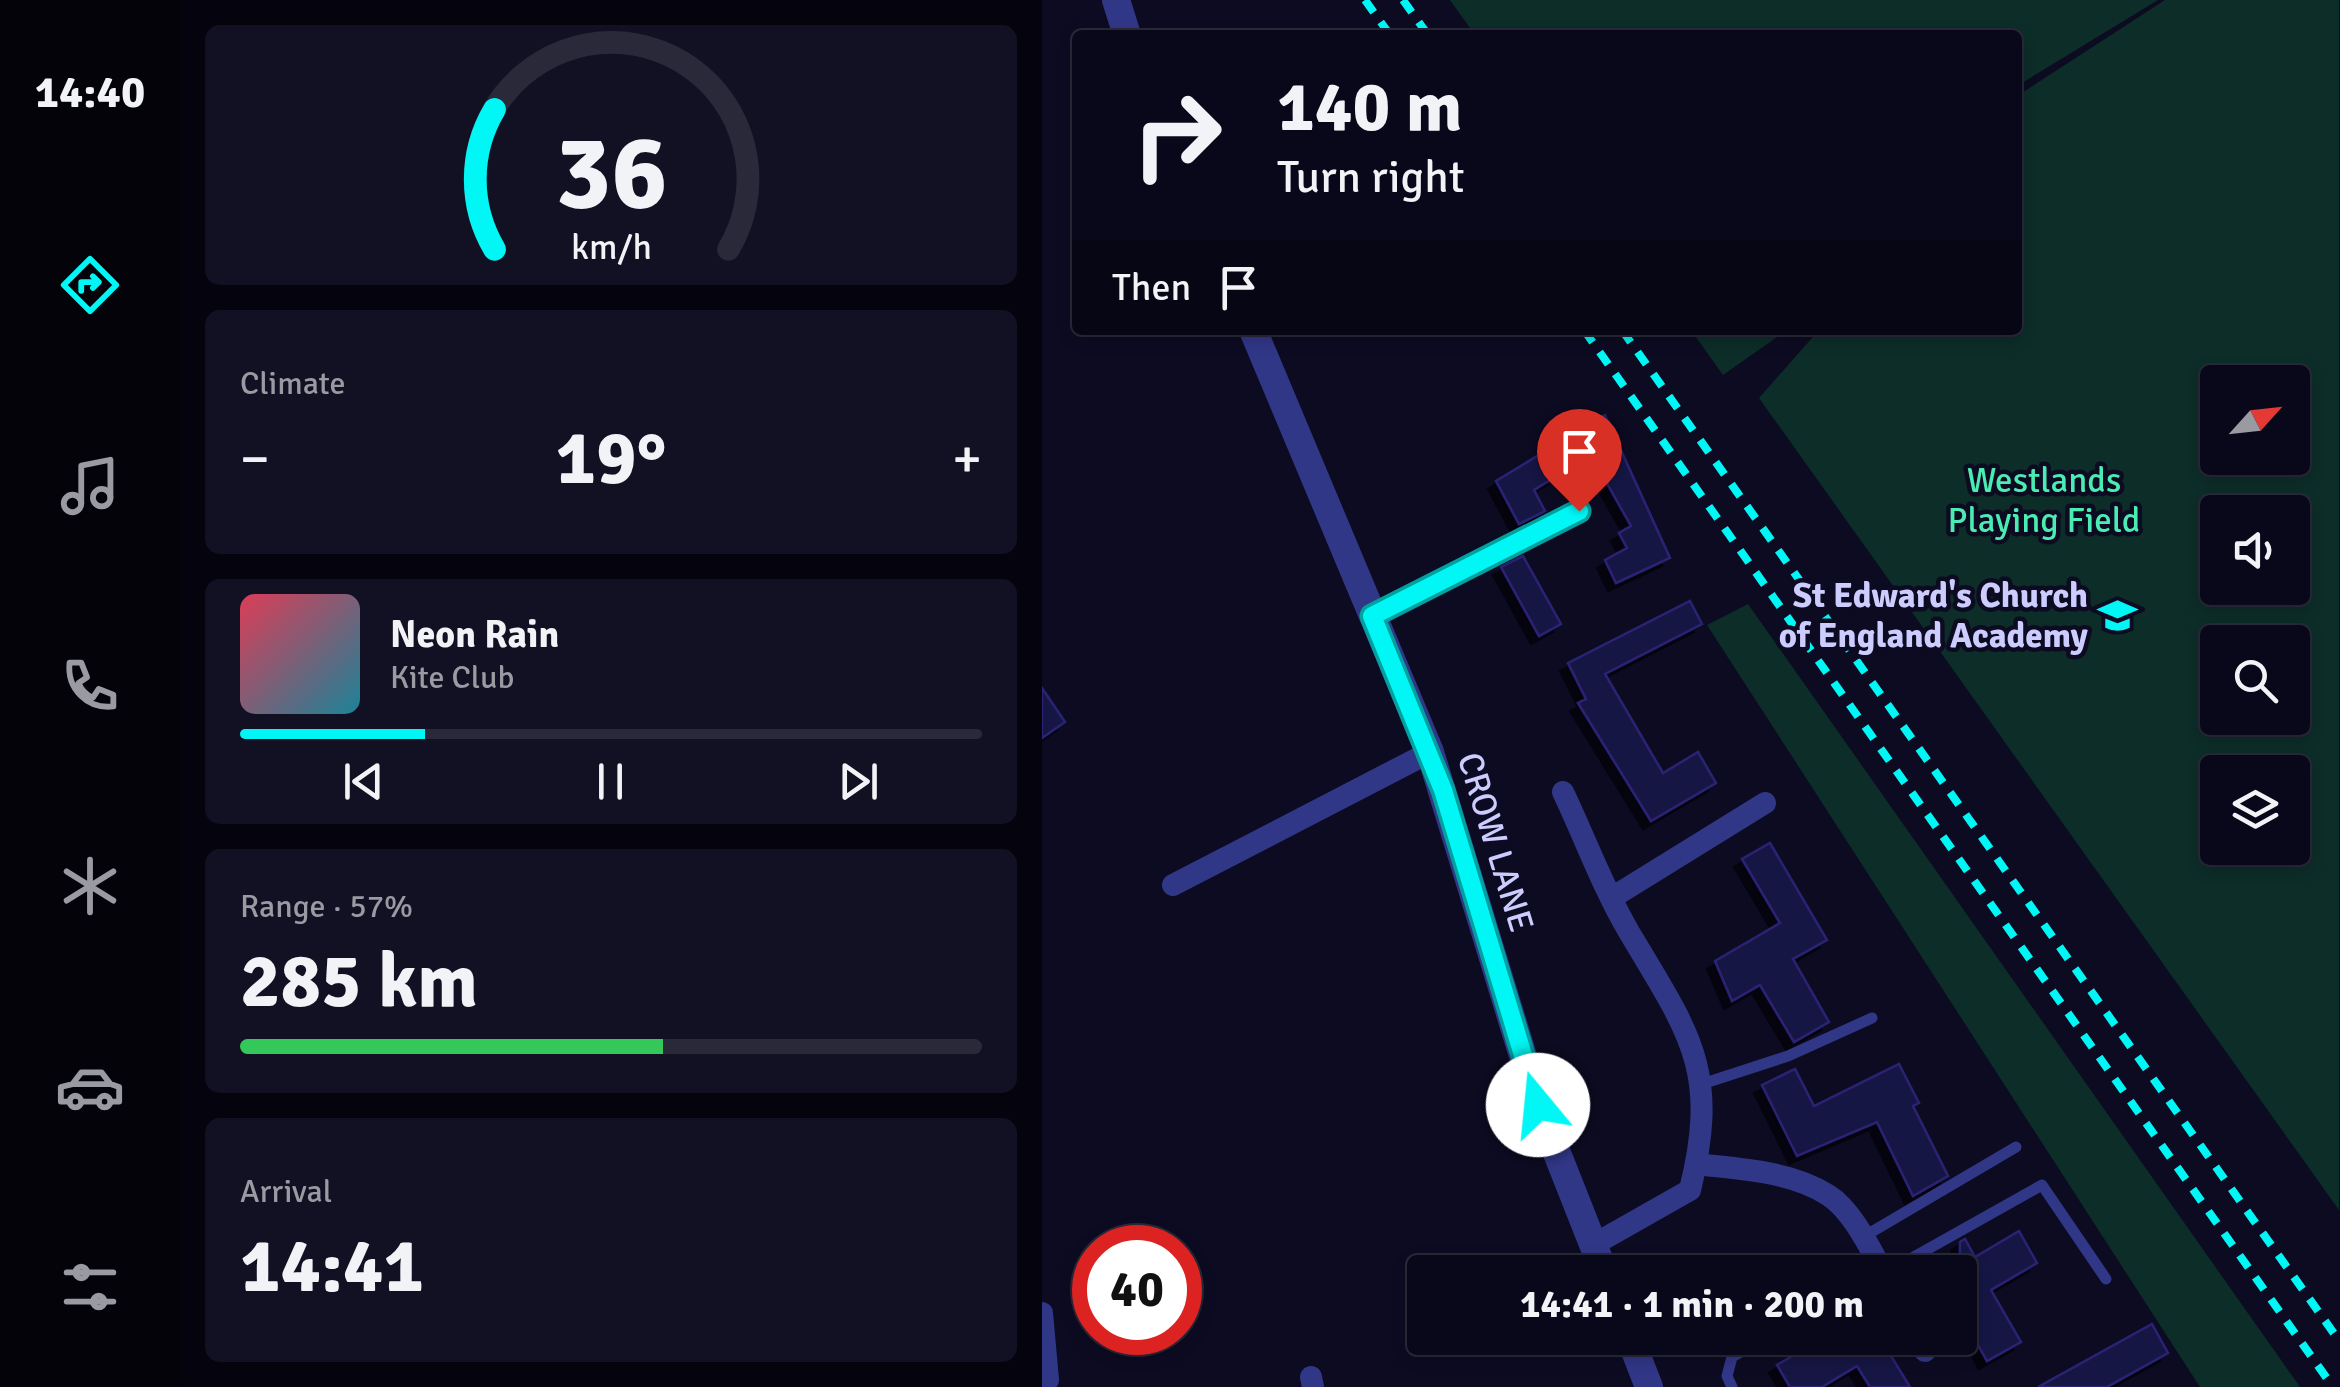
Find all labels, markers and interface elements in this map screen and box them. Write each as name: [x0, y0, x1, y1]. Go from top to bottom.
text: 140 m: [1277, 64, 1462, 150]
text: 14:40: [35, 65, 145, 120]
icon: right: [1112, 70, 1242, 200]
text: 36: [555, 109, 667, 237]
text: Turn right: [1277, 150, 1465, 205]
text: km/h: [571, 225, 651, 269]
icon: directions: [55, 250, 125, 320]
icon: arrive: [1211, 260, 1266, 315]
text: Then: [1112, 264, 1191, 311]
text: Climate: [240, 364, 346, 403]
north arrow: [2200, 365, 2310, 475]
map controls: [2200, 365, 2310, 865]
pin: [1537, 409, 1622, 512]
text: 19°: [556, 412, 667, 505]
icon: arrive: [1552, 424, 1607, 479]
text: −: [240, 425, 270, 493]
text: +: [952, 425, 982, 493]
icon: music: [55, 451, 125, 521]
park label: Westlands Playing Field: [1948, 459, 2140, 542]
button: sound: [2200, 495, 2310, 605]
place label: St Edward's Church of England Academy: [1779, 574, 2089, 657]
school or university icon: St Edward's Church of England Academy: [2097, 594, 2139, 636]
text: Neon Rain: [390, 611, 559, 658]
button: search: [2200, 625, 2310, 735]
icon: phone: [55, 651, 125, 721]
text: Kite Club: [390, 658, 514, 697]
street label: CROW LANE: [1448, 747, 1543, 937]
icon: previous: [336, 754, 391, 809]
icon: pause: [583, 754, 638, 809]
icon: next: [831, 754, 886, 809]
button: layers: [2200, 755, 2310, 865]
icon: climate: [55, 851, 125, 921]
text: Range · 57%: [240, 887, 413, 926]
text: 285 km: [240, 935, 478, 1028]
icon: car: [55, 1052, 125, 1122]
position arrow: [1486, 1053, 1590, 1157]
text: Arrival: [240, 1172, 332, 1211]
text: 14:41: [240, 1220, 424, 1313]
speed limit sign: 40: [1072, 1225, 1202, 1355]
icon: filters: [55, 1252, 125, 1322]
text: 14:41 · 1 min · 200 m: [1520, 1281, 1864, 1328]

